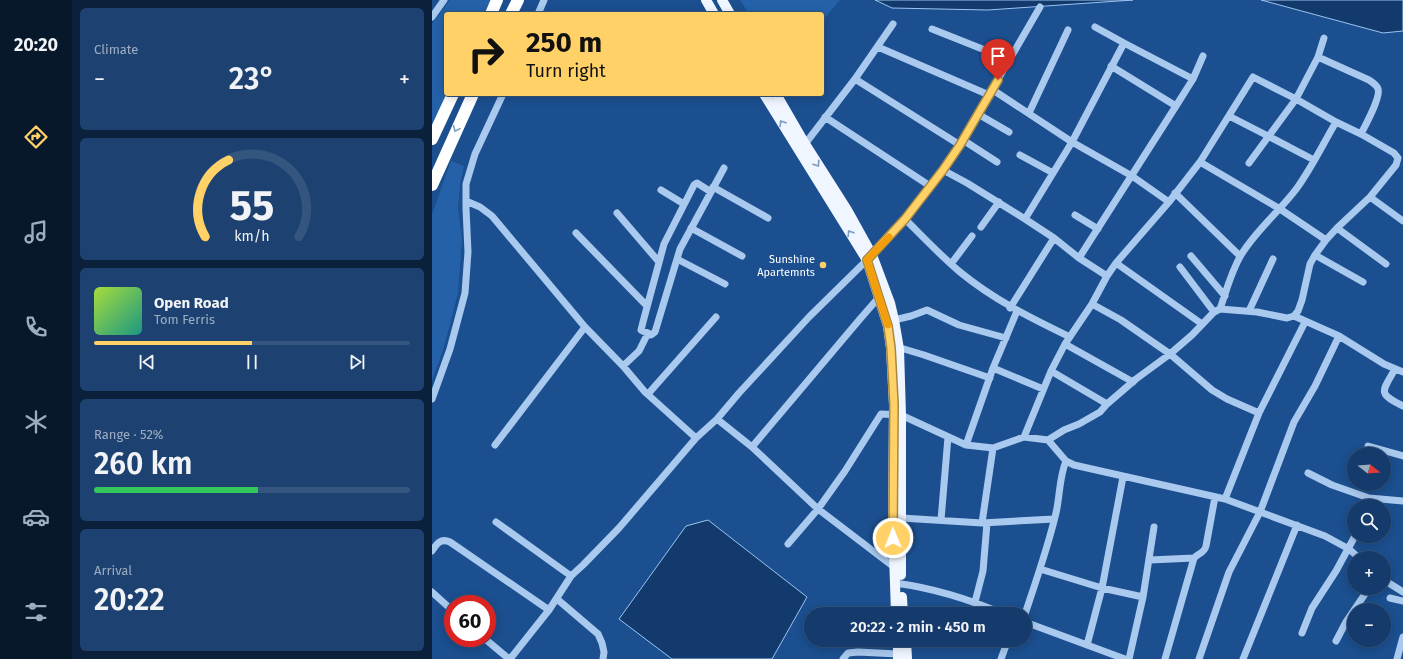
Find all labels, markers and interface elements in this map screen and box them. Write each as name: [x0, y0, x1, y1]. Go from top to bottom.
text: 250 m: [526, 26, 602, 59]
icon: right: [460, 28, 512, 80]
text: 20:20: [14, 34, 58, 56]
pin: [981, 39, 1015, 80]
text: Climate: [94, 42, 138, 57]
icon: arrive: [987, 45, 1009, 67]
text: Turn right: [526, 60, 606, 82]
text: 23°: [229, 61, 275, 97]
text: −: [94, 66, 105, 93]
text: +: [399, 66, 410, 93]
one-way arrow: [779, 120, 787, 127]
icon: directions: [22, 123, 50, 151]
one-way arrow: [453, 125, 461, 133]
one-way arrow: [812, 159, 819, 166]
text: 55: [230, 181, 274, 231]
icon: music: [22, 218, 50, 246]
text: km/h: [234, 228, 270, 245]
one-way arrow: [848, 230, 855, 237]
place label: Sunshine Apartemnts: [757, 253, 815, 279]
marker: Sunshine Apartemnts: [818, 260, 828, 270]
text: Open Road: [154, 294, 229, 312]
text: Tom Ferris: [154, 312, 215, 327]
icon: phone: [22, 313, 50, 341]
icon: previous: [136, 351, 158, 373]
icon: pause: [241, 351, 263, 373]
icon: next: [346, 351, 368, 373]
icon: climate: [22, 408, 50, 436]
text: Range · 52%: [94, 427, 164, 442]
text: 260 km: [94, 446, 192, 482]
north arrow: [1347, 447, 1391, 491]
map controls: [1347, 447, 1391, 647]
button: search: [1347, 499, 1391, 543]
icon: car: [22, 503, 50, 531]
position arrow: [872, 517, 914, 559]
button: +: [1347, 551, 1391, 595]
text: Arrival: [94, 563, 132, 578]
text: 20:22: [94, 582, 165, 618]
speed limit sign: 60: [444, 595, 496, 647]
icon: filters: [22, 598, 50, 626]
button: −: [1347, 603, 1391, 647]
text: 20:22 · 2 min · 450 m: [850, 618, 986, 636]

